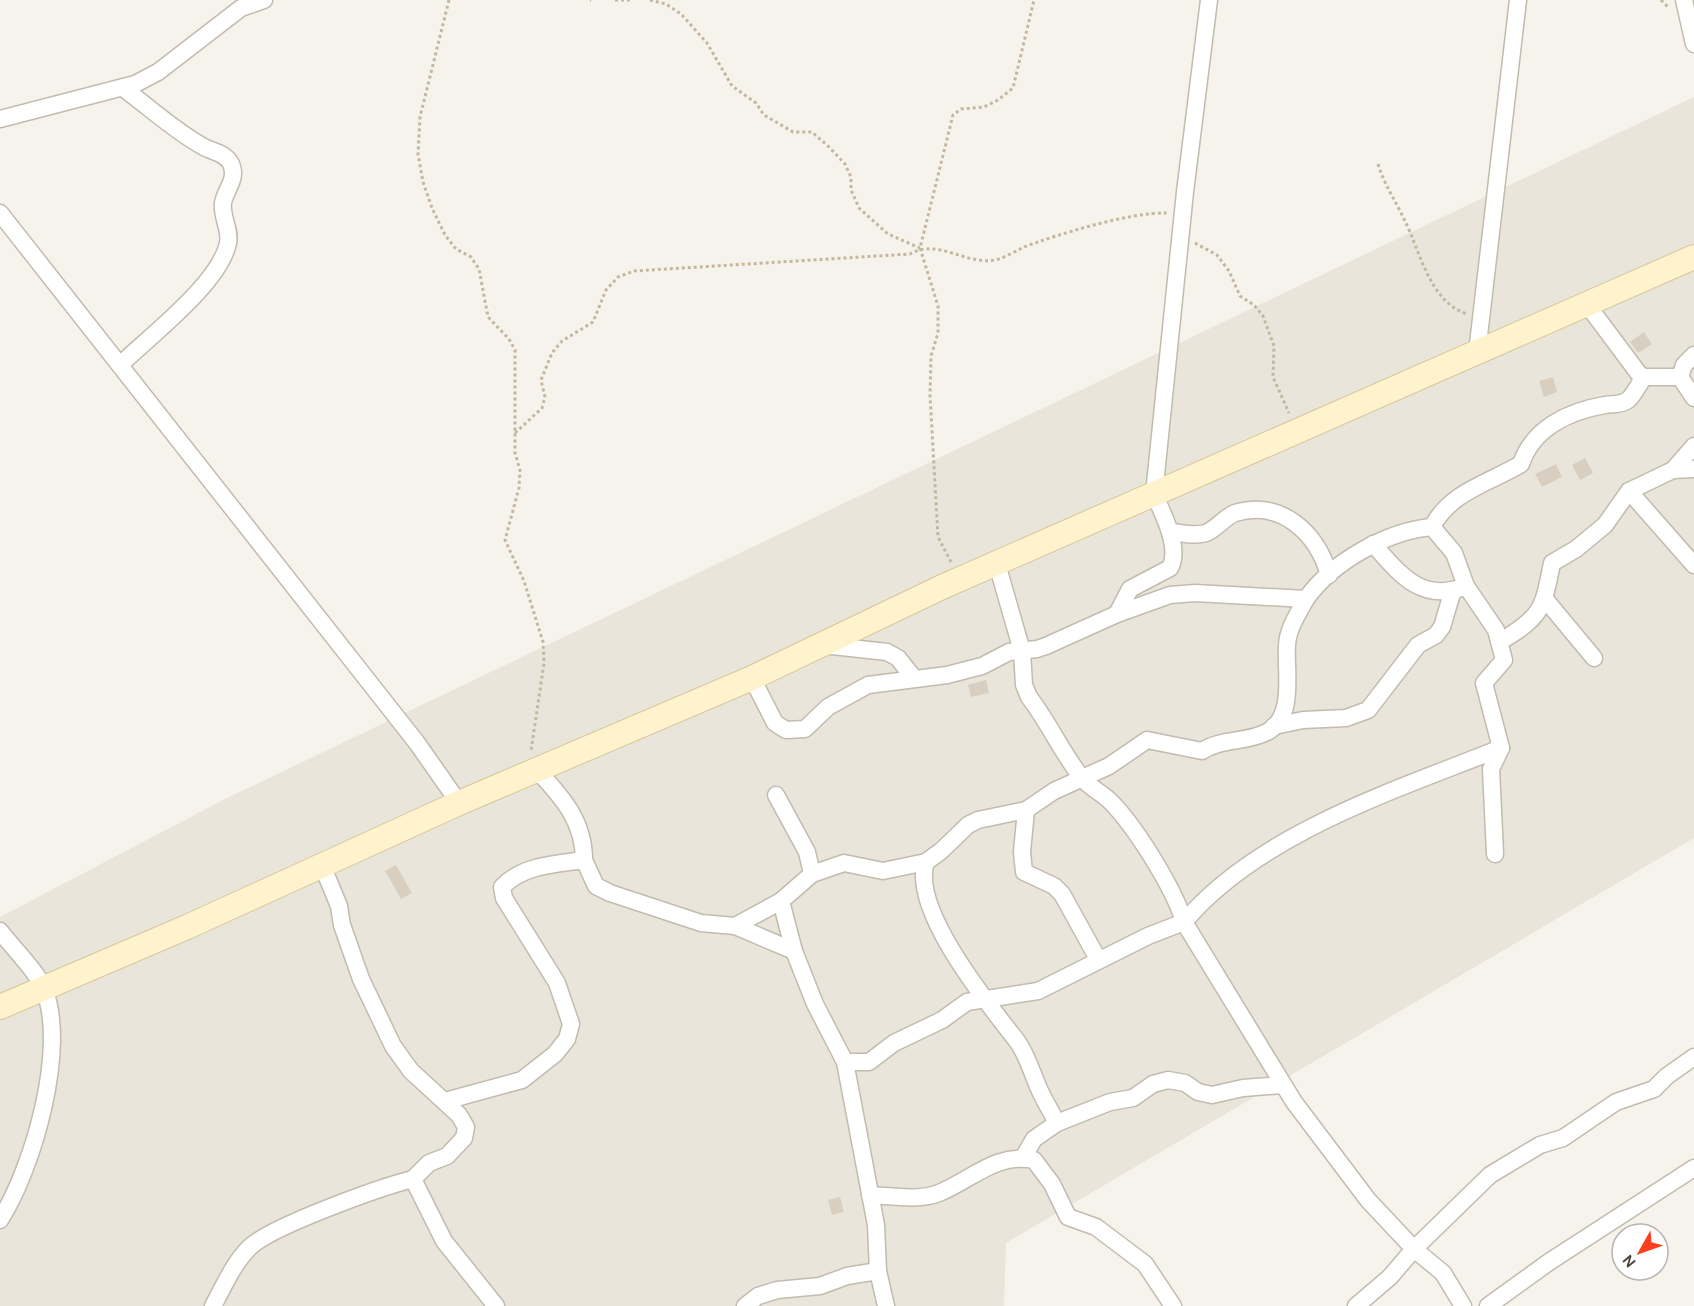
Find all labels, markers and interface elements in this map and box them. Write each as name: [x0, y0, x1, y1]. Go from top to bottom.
north arrow: [1610, 1222, 1670, 1282]
text: N: [1618, 1251, 1640, 1272]

